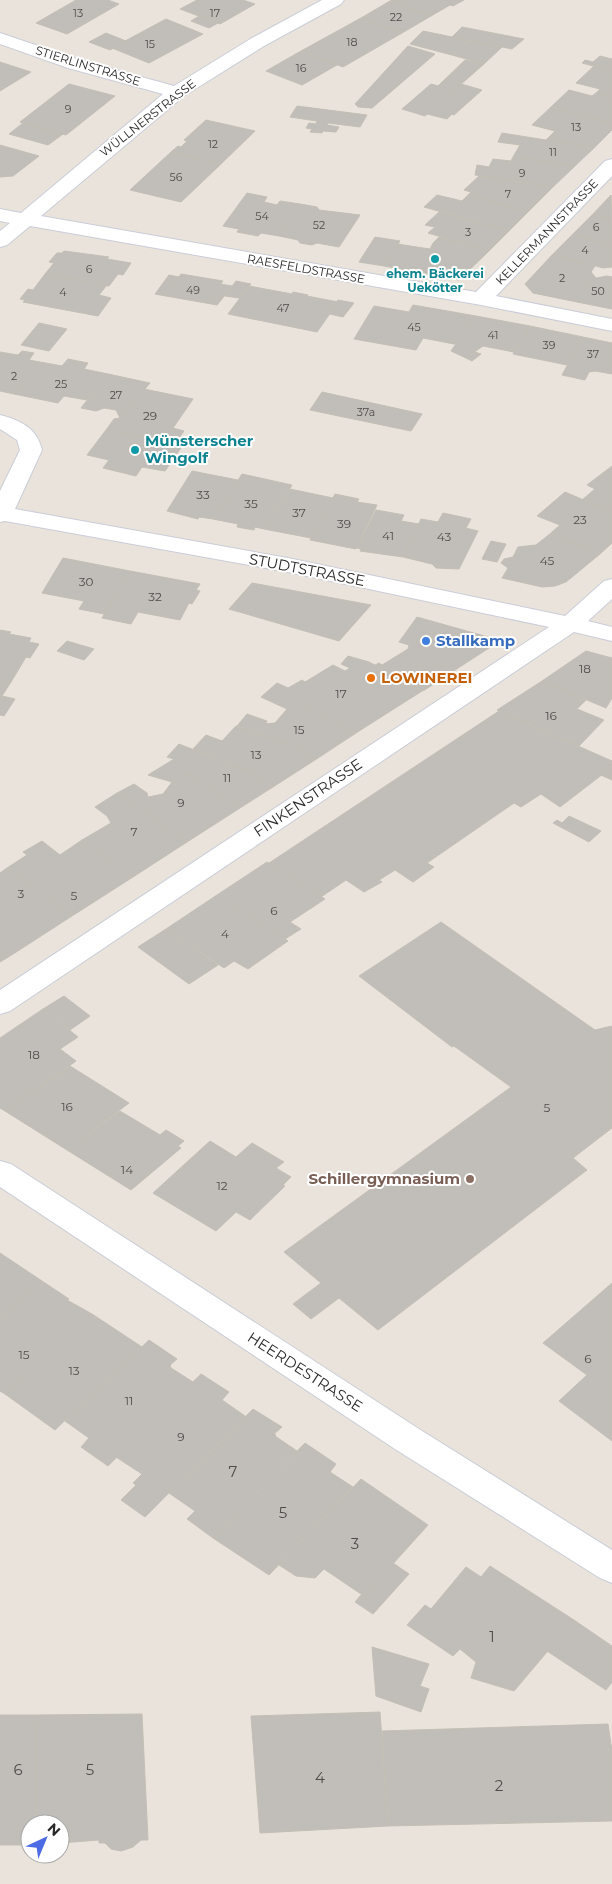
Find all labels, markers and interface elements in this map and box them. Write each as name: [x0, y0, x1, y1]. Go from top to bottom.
house number: 13: [73, 6, 83, 20]
house number: 17: [210, 6, 220, 20]
house number: 22: [390, 10, 402, 24]
house number: 18: [347, 35, 358, 49]
house number: 15: [145, 37, 155, 51]
street label: STIERLINSTRASSE: [34, 42, 143, 89]
house number: 16: [296, 61, 307, 75]
street label: WÜLLNERSTRASSE: [97, 75, 199, 160]
house number: 9: [65, 102, 72, 116]
house number: 13: [571, 120, 581, 134]
house number: 12: [208, 137, 218, 151]
house number: 11: [549, 145, 557, 159]
house number: 9: [519, 166, 526, 180]
house number: 56: [170, 170, 183, 184]
street label: KELLERMANNSTRASSE: [492, 176, 601, 288]
house number: 7: [505, 187, 511, 201]
house number: 54: [255, 209, 269, 223]
house number: 52: [313, 218, 325, 232]
house number: 6: [593, 220, 600, 234]
house number: 3: [465, 225, 471, 239]
house number: 4: [581, 243, 589, 257]
street label: RAESFELDSTRASSE: [246, 251, 366, 286]
marker: ehem. Bäckerei Uekötter: [429, 253, 441, 265]
house number: 6: [86, 262, 93, 276]
place label: ehem. Bäckerei Uekötter: [386, 266, 484, 295]
house number: 2: [559, 271, 565, 285]
house number: 49: [186, 283, 200, 297]
house number: 50: [591, 284, 605, 298]
house number: 4: [59, 285, 67, 299]
house number: 47: [276, 301, 290, 315]
house number: 45: [407, 320, 421, 334]
house number: 41: [488, 328, 498, 342]
house number: 39: [543, 338, 556, 352]
house number: 37: [587, 347, 599, 361]
house number: 2: [11, 369, 17, 383]
house number: 25: [55, 377, 67, 391]
house number: 27: [110, 388, 122, 402]
house number: 37a: [357, 405, 375, 419]
house number: 29: [143, 408, 157, 423]
place label: Münsterscher Wingolf: [145, 431, 254, 467]
marker: Münsterscher Wingolf: [129, 444, 141, 456]
house number: 33: [196, 487, 210, 502]
house number: 35: [244, 496, 258, 511]
house number: 37: [292, 505, 306, 520]
house number: 23: [573, 512, 587, 527]
house number: 39: [337, 516, 351, 531]
house number: 41: [382, 528, 394, 543]
house number: 43: [437, 529, 451, 544]
street label: STUDTSTRASSE: [247, 549, 367, 590]
house number: 45: [540, 553, 555, 568]
house number: 30: [79, 574, 93, 589]
house number: 32: [148, 589, 162, 604]
place label: Stallkamp: [436, 631, 515, 650]
marker: Stallkamp: [420, 635, 432, 647]
house number: 18: [579, 661, 591, 676]
place label: LOWINEREI: [381, 668, 473, 687]
marker: LOWINEREI: [365, 672, 377, 684]
house number: 17: [335, 686, 347, 701]
house number: 16: [545, 708, 557, 723]
house number: 15: [293, 722, 305, 737]
house number: 13: [250, 747, 262, 762]
street label: FINKENSTRASSE: [250, 754, 366, 841]
house number: 11: [223, 770, 231, 785]
house number: 9: [177, 795, 185, 810]
house number: 7: [130, 824, 138, 839]
house number: 3: [18, 886, 25, 901]
house number: 5: [71, 888, 78, 903]
house number: 6: [270, 903, 278, 918]
house number: 4: [221, 926, 229, 941]
house number: 18: [28, 1047, 40, 1062]
house number: 16: [61, 1099, 73, 1114]
house number: 5: [544, 1100, 551, 1115]
house number: 14: [121, 1162, 133, 1177]
place label: Schillergymnasium: [309, 1169, 460, 1188]
marker: Schillergymnasium: [464, 1173, 476, 1185]
house number: 12: [216, 1178, 228, 1193]
street label: HEERDESTRASSE: [244, 1327, 366, 1416]
house number: 15: [18, 1347, 30, 1362]
house number: 6: [584, 1351, 592, 1366]
house number: 13: [68, 1363, 80, 1378]
house number: 11: [125, 1393, 133, 1408]
house number: 9: [177, 1429, 185, 1444]
house number: 7: [229, 1462, 238, 1481]
house number: 5: [279, 1503, 287, 1522]
house number: 3: [351, 1534, 359, 1553]
house number: 1: [489, 1627, 495, 1646]
house number: 6: [13, 1760, 23, 1779]
house number: 5: [86, 1760, 94, 1779]
house number: 4: [315, 1768, 325, 1787]
house number: 2: [495, 1776, 503, 1795]
north arrow: [20, 1814, 70, 1864]
text: N: [44, 1819, 64, 1840]

